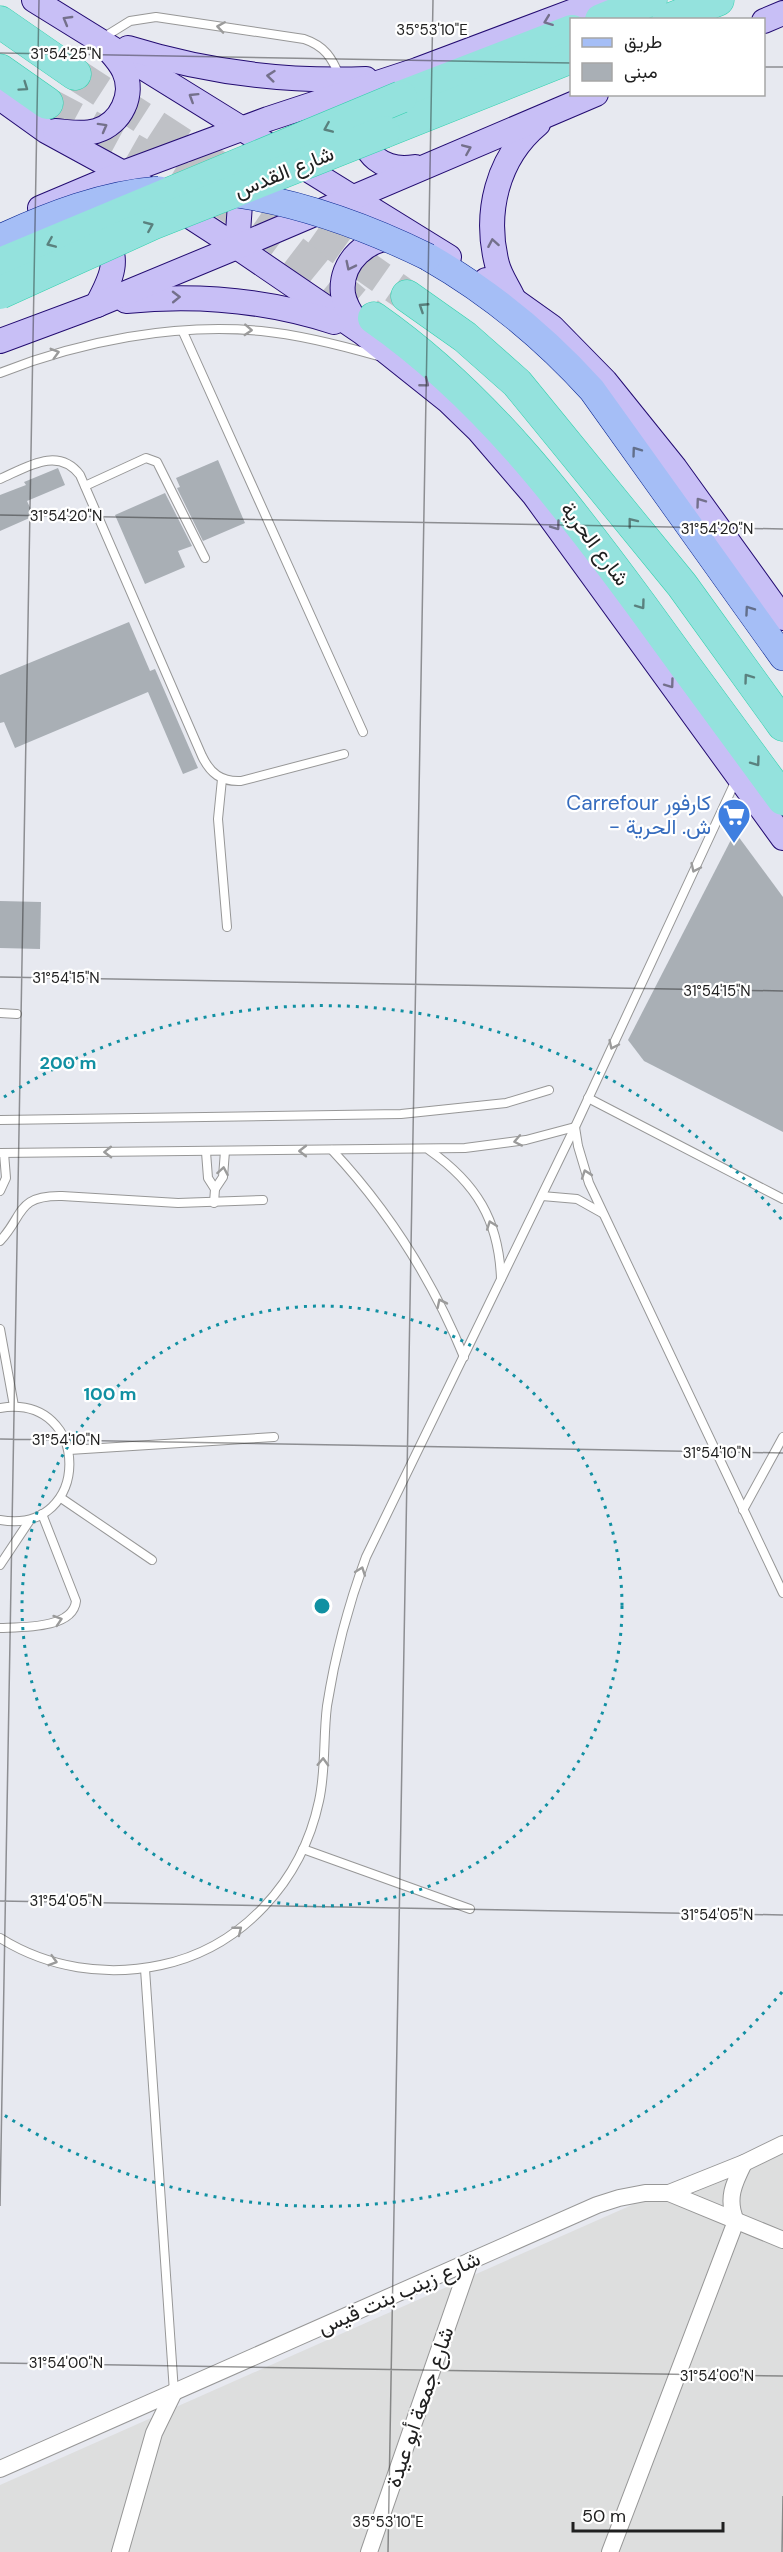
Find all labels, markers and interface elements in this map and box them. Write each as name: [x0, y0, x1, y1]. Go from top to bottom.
one-way arrow: [544, 14, 555, 26]
one-way arrow: [63, 16, 73, 27]
legend: [570, 18, 765, 96]
text: 35°53'10"E: [396, 20, 468, 40]
one-way arrow: [216, 21, 226, 33]
text: طريق: [624, 30, 662, 54]
text: 31°54'25"N: [30, 44, 102, 64]
text: مبنى: [624, 60, 658, 84]
one-way arrow: [267, 70, 276, 83]
one-way arrow: [17, 80, 28, 91]
one-way arrow: [189, 93, 200, 104]
one-way arrow: [323, 121, 334, 133]
one-way arrow: [97, 123, 107, 134]
street label: شارع القدس: [230, 139, 338, 205]
one-way arrow: [460, 145, 471, 157]
one-way arrow: [143, 221, 154, 233]
one-way arrow: [46, 236, 57, 248]
one-way arrow: [488, 239, 500, 248]
one-way arrow: [345, 259, 357, 270]
one-way arrow: [171, 291, 180, 304]
one-way arrow: [419, 302, 429, 314]
one-way arrow: [243, 324, 252, 337]
one-way arrow: [49, 348, 60, 360]
one-way arrow: [418, 375, 429, 386]
one-way arrow: [632, 446, 643, 457]
street label: شارع الحرية: [554, 496, 636, 592]
one-way arrow: [696, 498, 707, 509]
text: 31°54'20"N: [30, 506, 102, 526]
one-way arrow: [628, 518, 639, 529]
text: 31°54'20"N: [681, 519, 753, 539]
one-way arrow: [549, 520, 560, 531]
one-way arrow: [634, 599, 645, 610]
one-way arrow: [745, 605, 756, 616]
one-way arrow: [744, 673, 755, 684]
one-way arrow: [663, 678, 674, 689]
one-way arrow: [749, 756, 760, 767]
place label: Carrefour كارفور - ش. الحرية: [566, 789, 711, 841]
supermarket icon: Carrefour كارفور - ش. الحرية: [716, 797, 752, 844]
one-way arrow: [691, 862, 703, 873]
text: 31°54'15"N: [32, 968, 100, 988]
text: 31°54'15"N: [683, 981, 751, 1001]
one-way arrow: [608, 1039, 620, 1050]
text: 200 m: [40, 1051, 96, 1075]
one-way arrow: [514, 1134, 524, 1147]
one-way arrow: [298, 1145, 307, 1157]
one-way arrow: [103, 1146, 112, 1158]
one-way arrow: [217, 1166, 229, 1176]
one-way arrow: [580, 1169, 593, 1180]
one-way arrow: [486, 1220, 499, 1231]
one-way arrow: [436, 1299, 448, 1310]
text: 100 m: [83, 1382, 137, 1406]
text: 31°54'10"N: [32, 1430, 100, 1450]
text: 31°54'10"N: [683, 1443, 751, 1463]
one-way arrow: [353, 1566, 366, 1577]
centre of rings: [312, 1596, 332, 1616]
one-way arrow: [52, 1615, 63, 1627]
one-way arrow: [317, 1757, 329, 1766]
text: 31°54'05"N: [30, 1891, 102, 1911]
text: 31°54'05"N: [681, 1905, 753, 1925]
one-way arrow: [232, 1926, 243, 1937]
one-way arrow: [47, 1954, 58, 1966]
street label: شارع زينب بنت قيس: [313, 2245, 485, 2341]
street label: شارع جمعة أبو عيدة: [379, 2323, 461, 2491]
text: 31°54'00"N: [29, 2353, 103, 2373]
text: 31°54'00"N: [680, 2366, 754, 2386]
scale bar: [573, 2495, 723, 2533]
text: 50 m: [582, 2504, 626, 2528]
text: 35°53'10"E: [352, 2512, 424, 2532]

